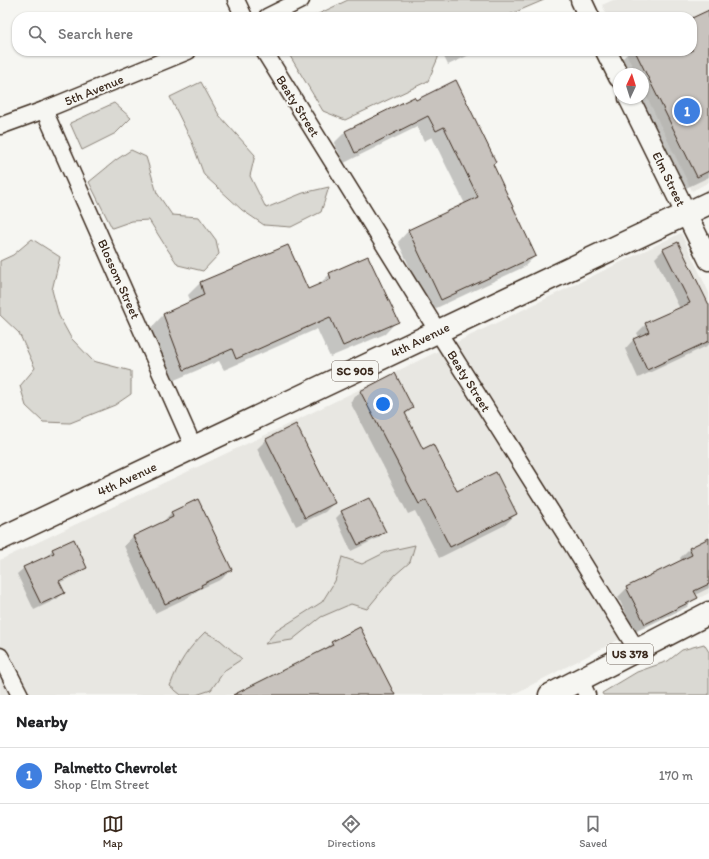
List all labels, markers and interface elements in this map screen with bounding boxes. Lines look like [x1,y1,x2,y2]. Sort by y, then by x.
search box [12,12,697,56]
icon: search [26,23,48,45]
text: Search here [58,25,133,43]
north arrow [613,68,649,104]
street label: 5th Avenue [62,71,126,109]
street label: Beaty Street [273,73,323,140]
pin: 1 [674,96,700,126]
street label: Elm Street [649,149,689,209]
street label: Blossom Street [95,237,143,321]
street label: 4th Avenue [388,319,452,361]
street label: Beaty Street [444,348,494,415]
road number: SC 905 [332,361,378,381]
your location [373,394,393,414]
street label: 4th Avenue [95,459,159,499]
road number: US 378 [607,644,653,664]
text: Nearby [16,711,68,731]
text: Palmetto Chevrolet [54,759,177,777]
text: 1 [26,768,32,783]
text: 170 m [659,768,693,783]
text: Shop · Elm Street [54,777,149,792]
tab: Map [102,813,124,850]
tab: Directions [327,813,376,850]
tab: Saved [579,813,607,850]

